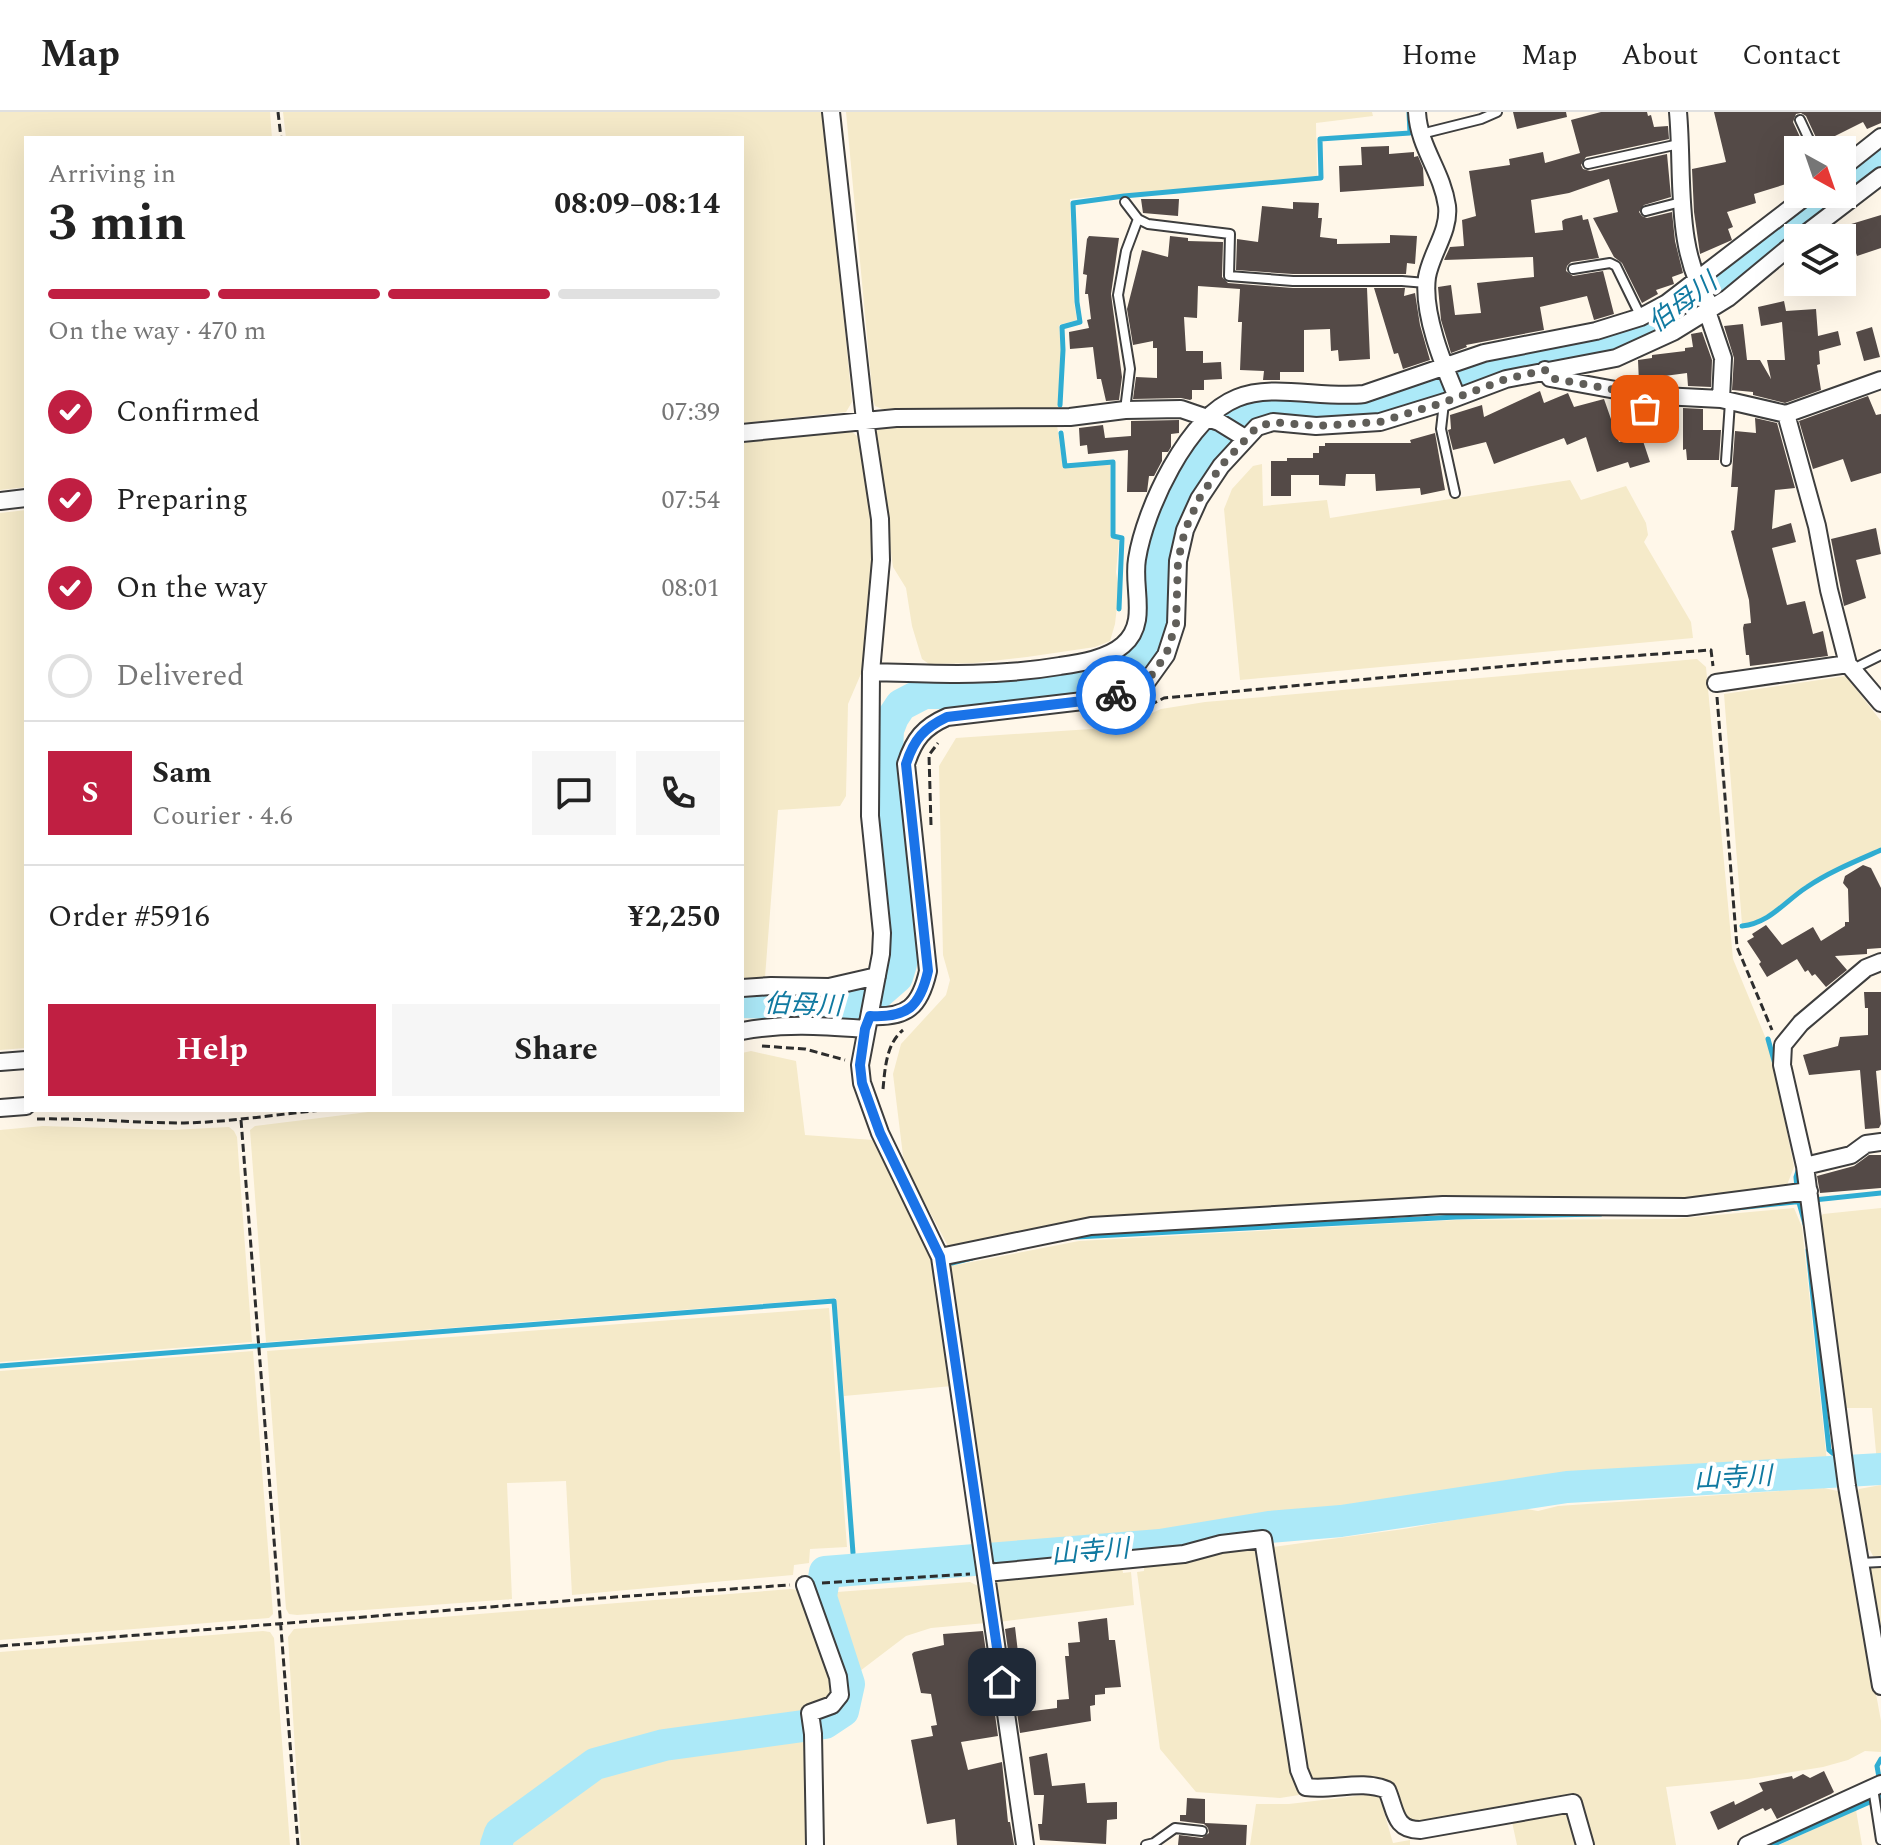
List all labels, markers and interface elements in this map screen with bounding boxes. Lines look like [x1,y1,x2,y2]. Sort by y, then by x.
text: Map [40,26,120,84]
text: Home [1401,34,1477,77]
text: Map [1521,34,1577,77]
text: About [1621,34,1698,77]
text: Contact [1742,34,1841,77]
north arrow [1784,136,1856,208]
map controls [1784,136,1856,296]
text: Arriving in [48,154,176,194]
text: 08:09–08:14 [554,181,720,227]
text: 3 min [48,184,186,263]
button: layers [1784,224,1856,296]
water label: 伯母川 [1639,262,1728,342]
text: On the way · 470 m [48,311,266,351]
pin [1611,375,1679,443]
icon: bag [1623,387,1667,431]
text: Confirmed [116,389,260,435]
icon: check [48,390,92,434]
text: 07:39 [661,392,720,432]
text: Preparing [116,477,248,523]
icon: check [48,478,92,522]
text: 07:54 [661,480,720,520]
text: On the way [116,565,267,611]
icon: check [48,566,92,610]
text: 08:01 [661,568,720,608]
text: Delivered [116,653,244,699]
courier [1076,655,1156,735]
icon: bike [1094,673,1138,717]
text: Sam [152,750,212,796]
button: chat [532,751,616,835]
button: phone [636,751,720,835]
text: S [81,770,99,816]
text: Courier · 4.6 [152,796,293,836]
text: Order #5916 [48,894,210,940]
text: ¥2,250 [628,894,720,940]
water label: 伯母川 [763,984,846,1026]
button: Help [48,1004,376,1096]
button: Share [392,1004,720,1096]
water label: 山寺川 [1693,1456,1776,1500]
water label: 山寺川 [1049,1528,1134,1575]
pin [968,1648,1036,1716]
icon: home [980,1660,1024,1704]

